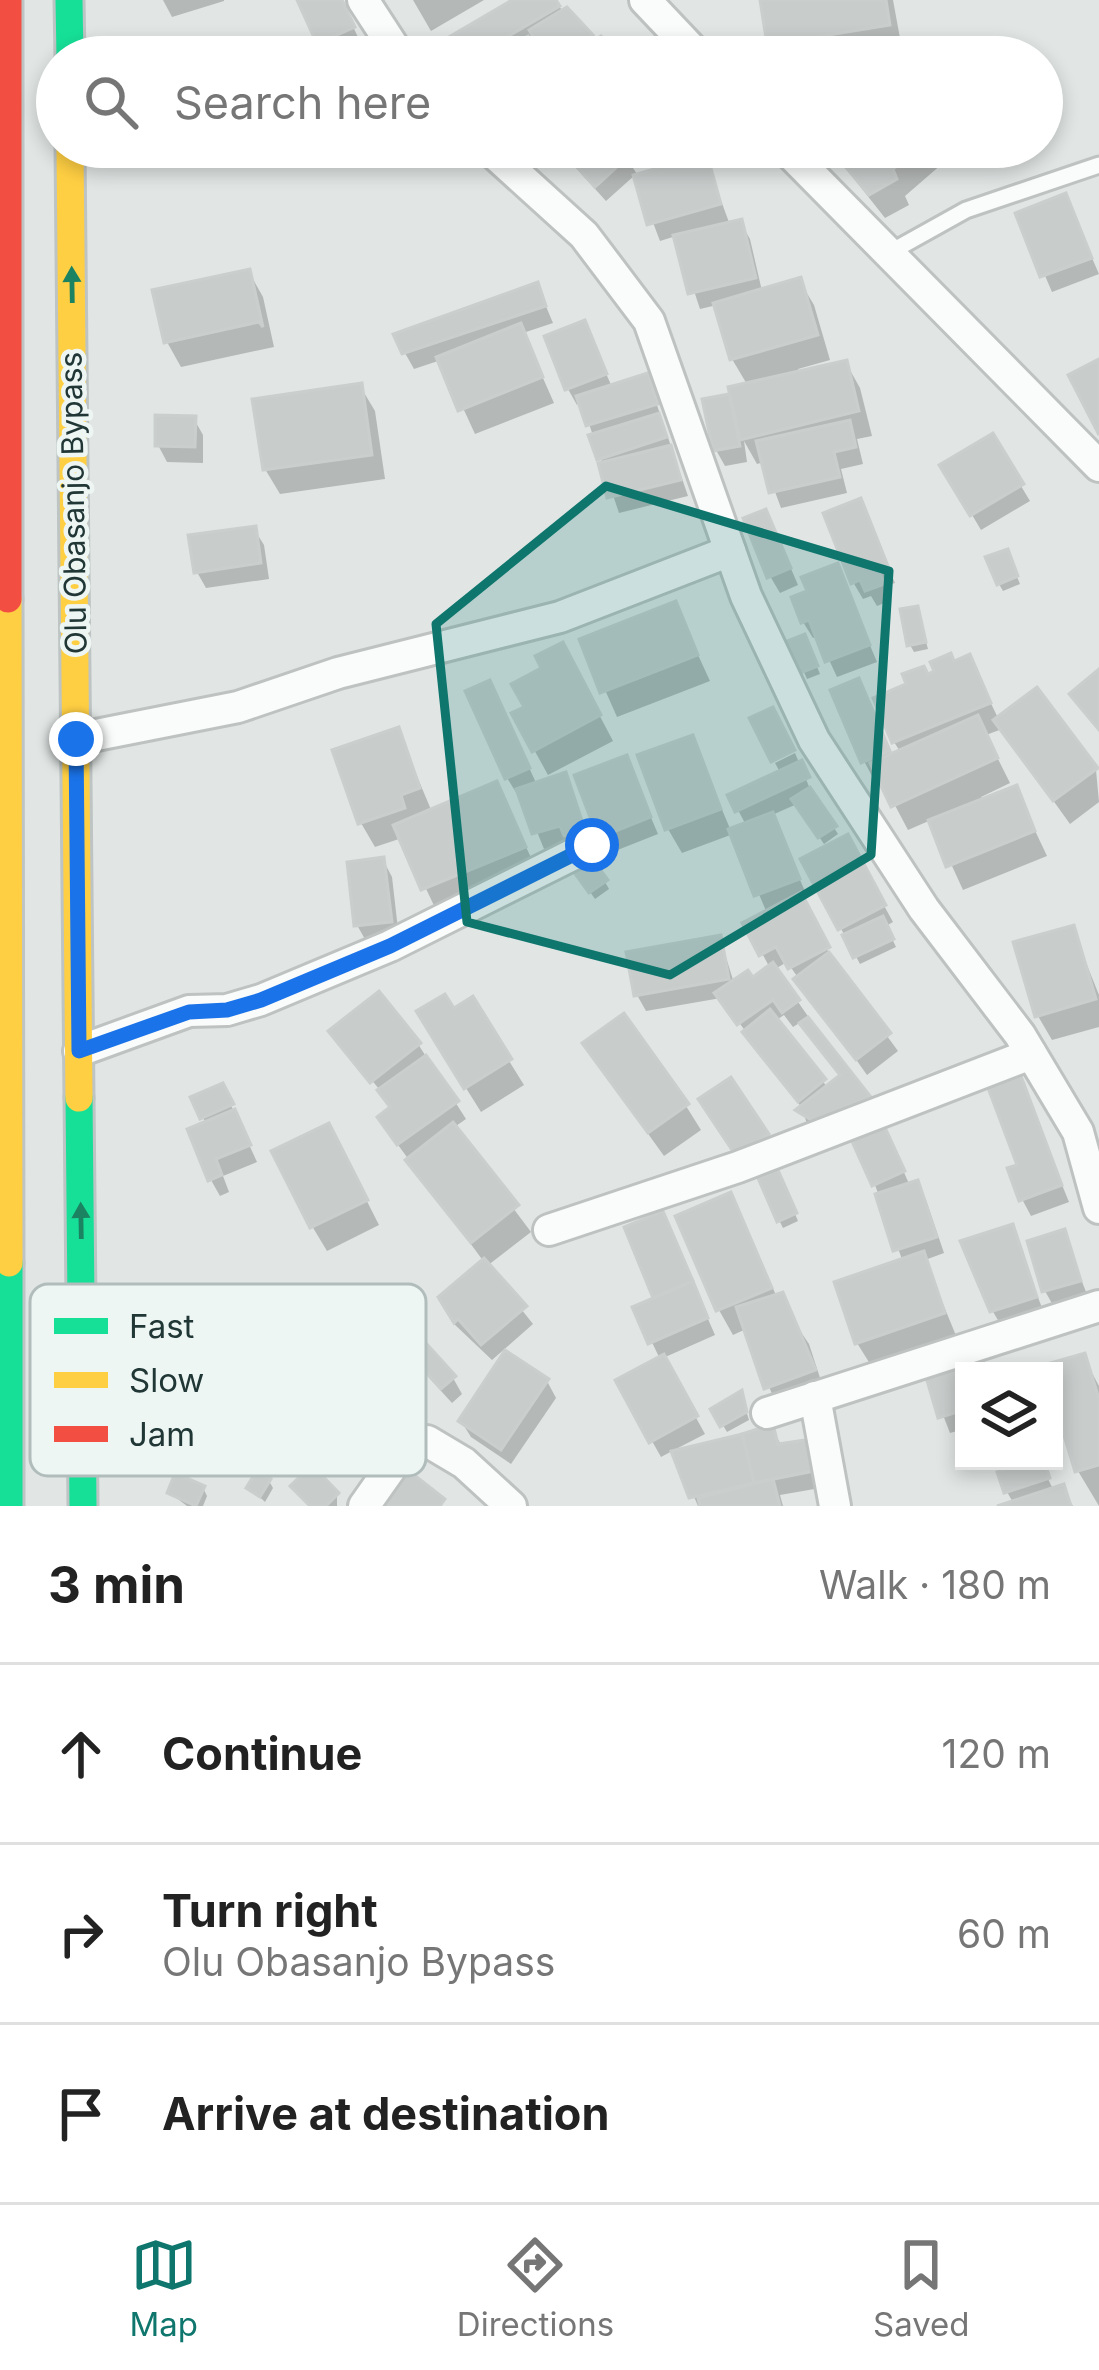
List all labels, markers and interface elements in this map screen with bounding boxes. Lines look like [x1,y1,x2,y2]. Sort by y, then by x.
search box [36,36,1063,168]
icon: search [78,69,144,135]
text: Search here [174,75,431,130]
one-way arrow [62,265,81,303]
street label: Olu Obasanjo Bypass [52,351,94,655]
route end [49,712,103,766]
route start [565,818,619,872]
one-way arrow [71,1201,90,1239]
legend [30,1284,426,1476]
text: Fast [129,1306,195,1346]
text: Slow [129,1360,204,1400]
map controls [955,1362,1063,1470]
button: layers [955,1362,1063,1470]
text: Jam [129,1414,195,1454]
text: 3 min [48,1554,185,1615]
text: Walk · 180 m [819,1561,1051,1608]
icon: ahead [48,1721,114,1787]
text: Continue [162,1726,362,1781]
text: 120 m [942,1730,1051,1777]
text: Turn right [162,1883,378,1938]
icon: right [48,1901,114,1967]
text: 60 m [957,1910,1051,1957]
text: Olu Obasanjo Bypass [162,1938,555,1985]
icon: arrive [48,2081,114,2147]
text: Arrive at destination [162,2086,609,2141]
tab: Map [129,2232,198,2344]
tab: Directions [457,2232,614,2344]
tab: Saved [873,2232,970,2344]

